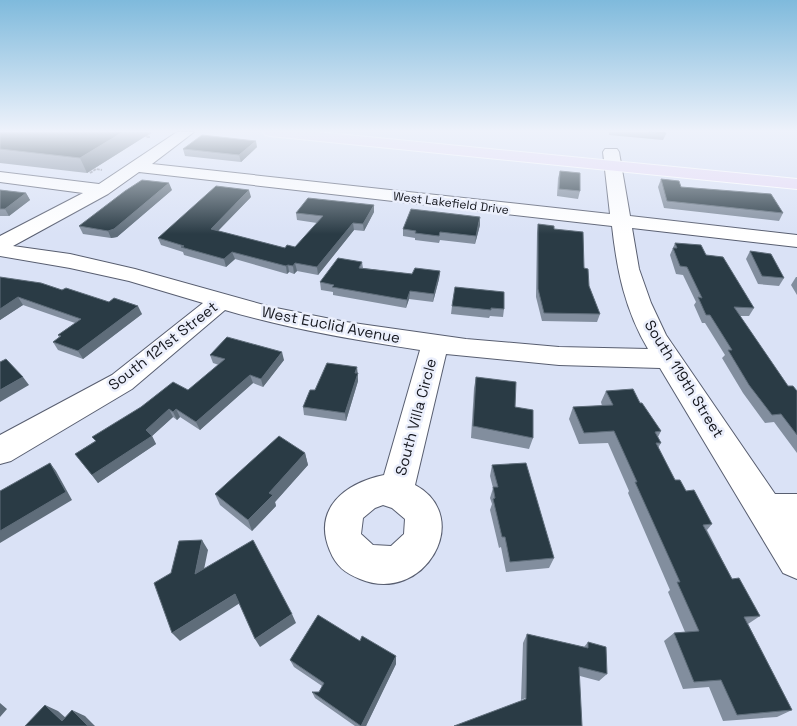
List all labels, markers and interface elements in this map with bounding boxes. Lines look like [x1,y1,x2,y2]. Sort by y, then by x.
street label: West Lakefield Drive [392,188,510,218]
street label: South 121st Street [104,297,221,394]
street label: West Euclid Avenue [260,302,402,347]
street label: South 119th Street [641,316,728,441]
street label: South Villa Circle [391,356,440,477]

